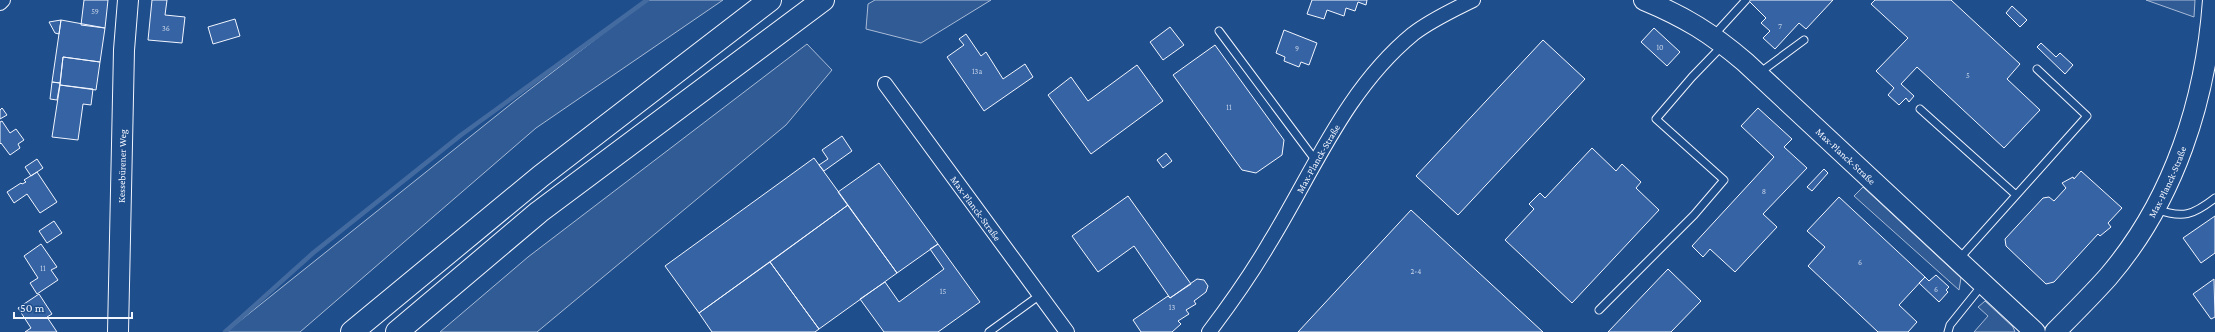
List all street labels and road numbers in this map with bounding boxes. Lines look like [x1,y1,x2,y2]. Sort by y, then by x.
street label: Max-Planck-Straße [1294,122,1342,195]
street label: Max-Planck-Straße [1814,126,1878,187]
street label: Kessebürener Weg [116,129,128,203]
street label: Max-Planck-Straße [2146,144,2189,220]
street label: Max-Planck-Straße [948,174,1003,243]

